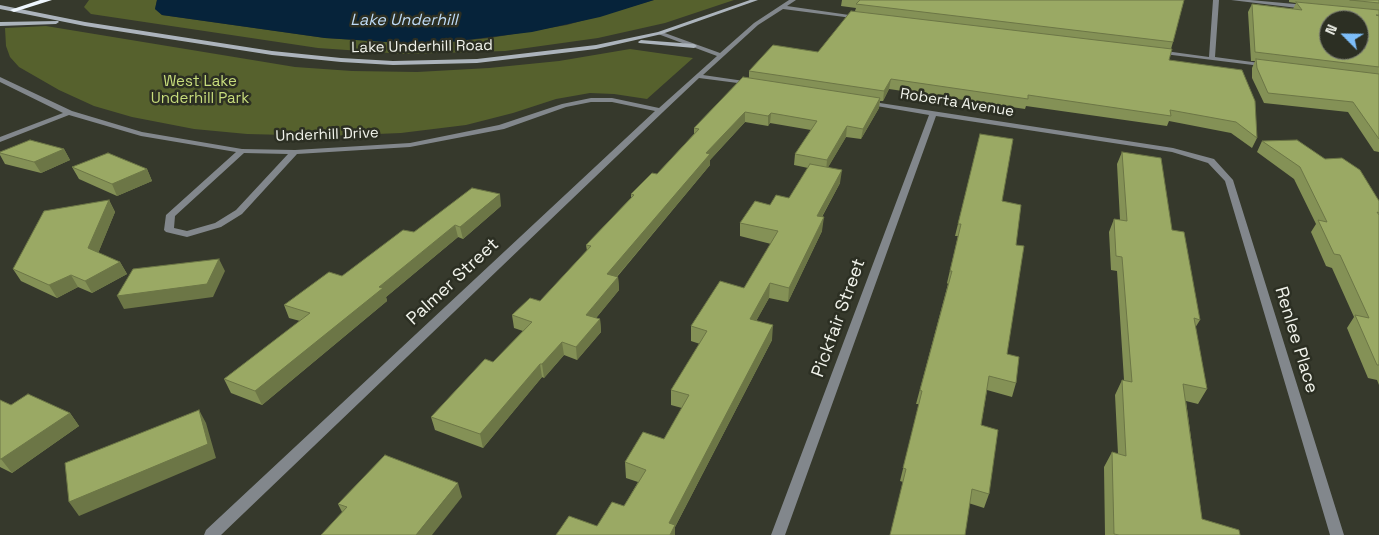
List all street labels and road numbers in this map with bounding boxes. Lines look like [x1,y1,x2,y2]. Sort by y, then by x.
street label: Lake Underhill Road [351,37,493,57]
street label: Roberta Avenue [899,85,1015,121]
street label: Underhill Drive [275,124,379,146]
street label: Palmer Street [403,234,503,330]
street label: Pickfair Street [808,256,870,380]
street label: Renlee Place [1270,284,1322,396]

